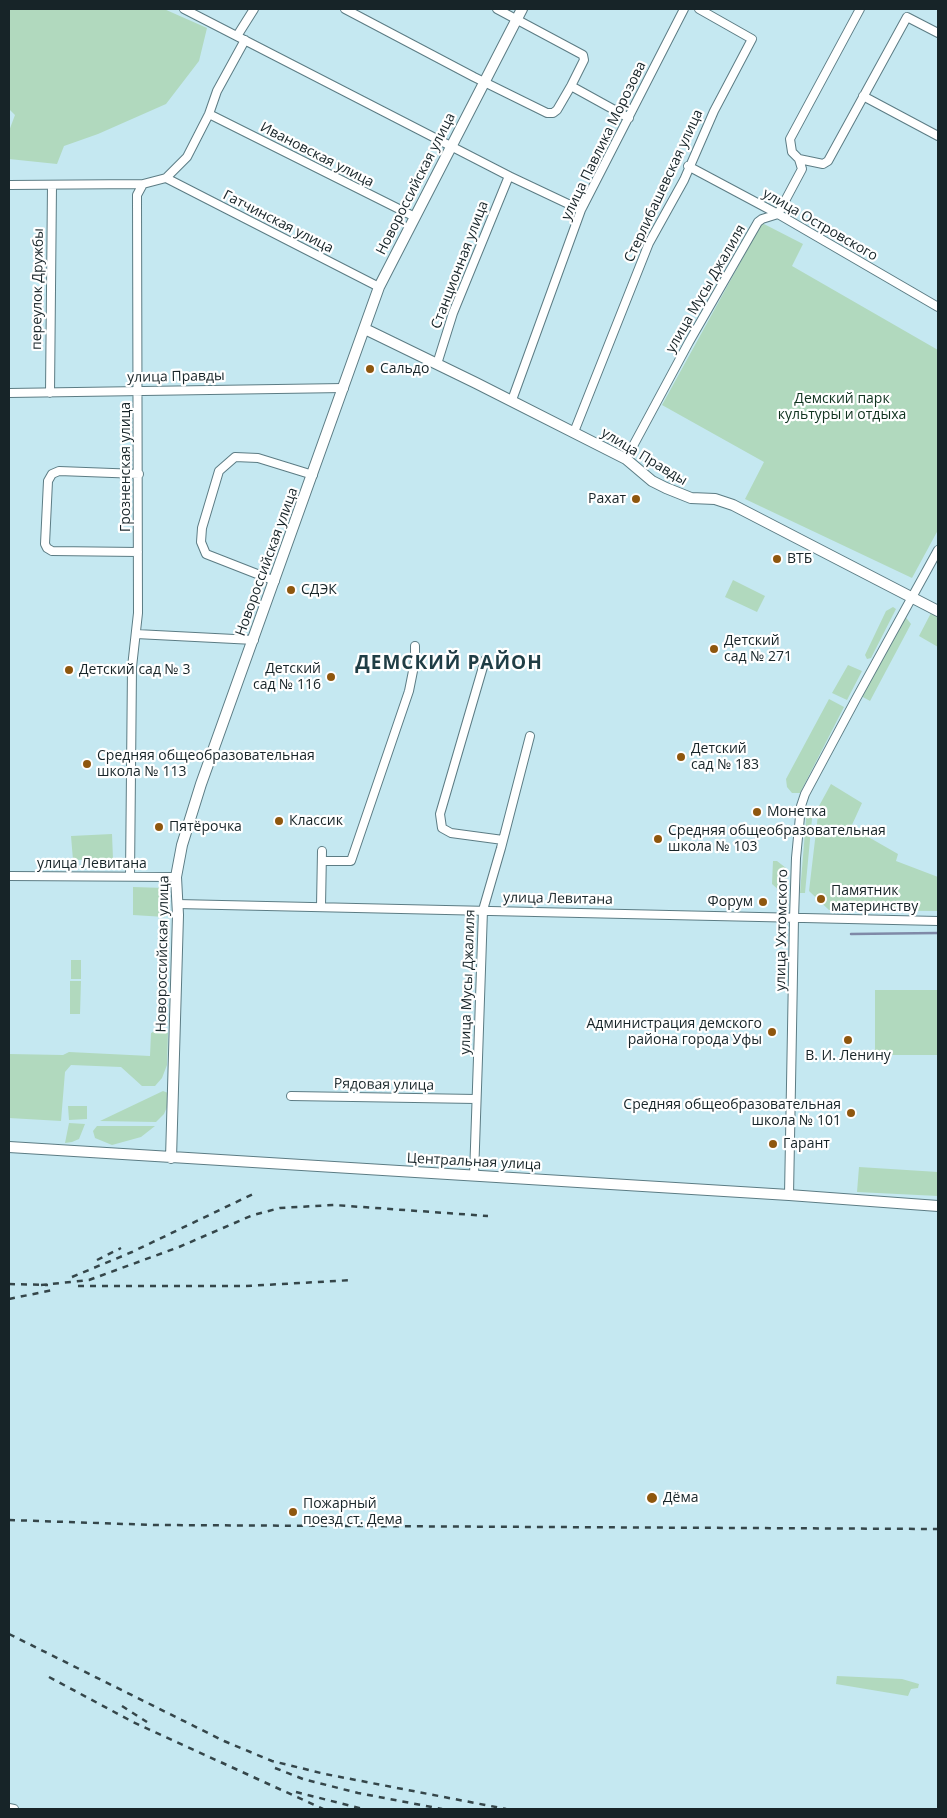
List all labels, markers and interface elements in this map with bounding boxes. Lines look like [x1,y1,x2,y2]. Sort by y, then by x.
street label: улица Павлика Морозова [558,59,650,223]
street label: Стерлибашевская улица [621,107,707,265]
street label: Новороссийская улица [373,110,459,258]
street label: Ивановская улица [257,119,377,191]
street label: улица Островского [759,185,881,265]
street label: Гатчинская улица [220,187,336,257]
street label: Станционная улица [428,199,492,331]
street label: улица Мусы Джалиля [662,222,750,356]
street label: переулок Дружбы [29,228,47,350]
place label: Сальдо [380,361,429,377]
marker: Сальдо [364,363,376,375]
street label: улица Правды [127,368,225,386]
park label: Демский парк культуры и отдыха [778,391,906,424]
street label: Грозненская улица [118,402,134,532]
street label: улица Правды [598,425,690,489]
street label: Новороссийская улица [232,485,302,639]
place label: Рахат [588,491,626,507]
marker: Рахат [630,493,642,505]
place label: ВТБ [787,551,812,567]
marker: ВТБ [771,553,783,565]
place label: СДЭК [301,582,337,598]
marker: СДЭК [285,584,297,596]
place label: Детский сад № 271 [724,633,792,666]
marker: Детский сад № 271 [708,643,720,655]
district label: ДЕМСКИЙ РАЙОН [354,653,544,675]
place label: Детский сад № 116 [253,661,321,694]
place label: Детский сад № 3 [79,662,190,678]
marker: Детский сад № 3 [63,664,75,676]
marker: Детский сад № 116 [325,671,337,683]
place label: Детский сад № 183 [691,741,759,774]
place label: Средняя общеобразовательная школа № 113 [97,748,315,780]
marker: Детский сад № 183 [675,751,687,763]
marker: Средняя общеобразовательная школа № 113 [81,758,93,770]
place label: Монетка [767,804,826,820]
marker: Монетка [751,806,763,818]
place label: Классик [289,813,343,829]
marker: Классик [273,815,285,827]
place label: Пятёрочка [169,819,242,835]
marker: Пятёрочка [153,821,165,833]
place label: Средняя общеобразовательная школа № 103 [668,823,886,856]
marker: Средняя общеобразовательная школа № 103 [652,833,664,845]
street label: улица Левитана [37,856,147,872]
street label: улица Ухтомского [773,869,791,991]
street label: Новороссийская улица [153,875,173,1033]
place label: Памятник материнству [831,883,918,916]
street label: улица Левитана [503,890,613,908]
marker: Памятник материнству [815,893,827,905]
place label: Форум [708,894,753,910]
marker: Форум [757,896,769,908]
street label: улица Мусы Джалиля [457,909,479,1055]
place label: Администрация демского района города Уфы [586,1016,762,1048]
marker: Администрация демского района города Уфы [766,1026,778,1038]
marker: В. И. Ленину [842,1034,854,1046]
place label: В. И. Ленину [805,1048,891,1064]
street label: Рядовая улица [334,1076,434,1094]
place label: Средняя общеобразовательная школа № 101 [623,1097,841,1130]
marker: Средняя общеобразовательная школа № 101 [845,1107,857,1119]
place label: Гарант [783,1136,830,1152]
marker: Гарант [767,1138,779,1150]
street label: Центральная улица [406,1150,542,1174]
place label: Дёма [663,1490,698,1506]
marker: Дёма [645,1491,659,1505]
place label: Пожарный поезд ст. Дема [303,1496,403,1528]
marker: Пожарный поезд ст. Дема [287,1506,299,1518]

